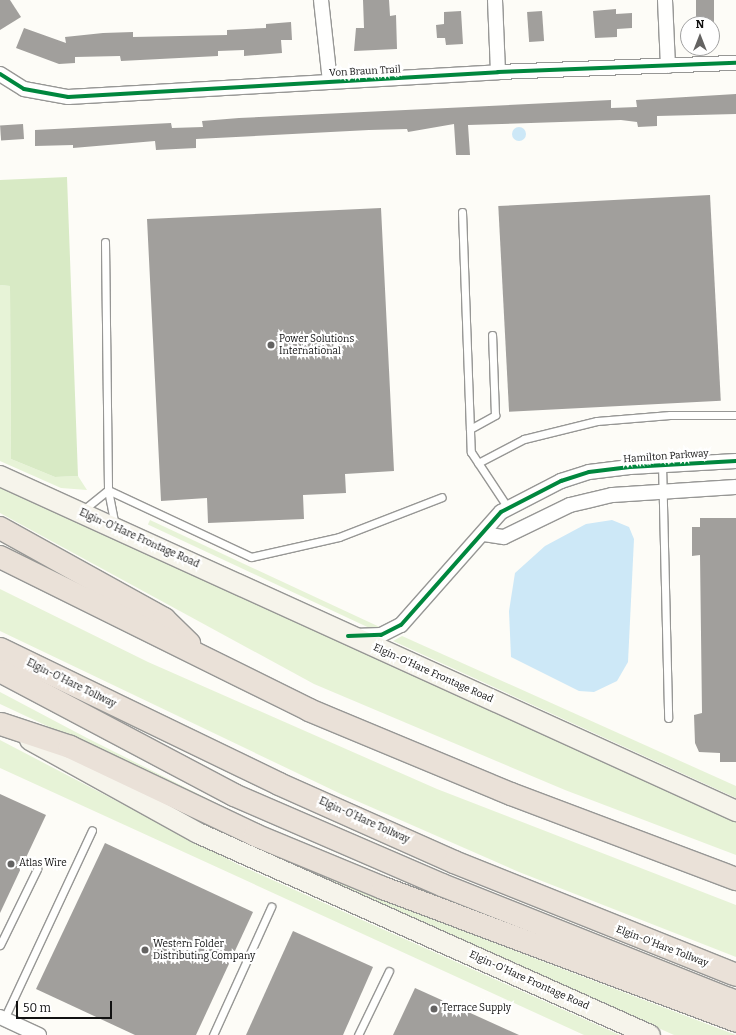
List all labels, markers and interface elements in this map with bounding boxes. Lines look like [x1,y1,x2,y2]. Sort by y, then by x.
north arrow [680,16,720,56]
text: N [696,18,704,31]
street label: Von Braun Trail [329,64,401,80]
place label: Power Solutions International [279,333,354,356]
marker: Power Solutions International [266,340,276,350]
street label: Hamilton Parkway [623,448,709,466]
street label: Elgin-O'Hare Frontage Road [77,507,201,571]
street label: Elgin-O'Hare Frontage Road [371,642,495,706]
street label: Elgin-O'Hare Tollway [24,657,118,711]
street label: Elgin-O'Hare Tollway [317,796,411,846]
place label: Atlas Wire [19,858,67,870]
marker: Atlas Wire [6,859,16,869]
street label: Elgin-O'Hare Tollway [614,924,710,970]
place label: Western Folder Distributing Company [153,938,255,962]
marker: Western Folder Distributing Company [140,945,150,955]
street label: Elgin-O'Hare Frontage Road [467,949,591,1013]
scale bar [18,993,114,1019]
text: 50 m [23,1001,51,1015]
place label: Terrace Supply [442,1003,511,1015]
marker: Terrace Supply [429,1004,439,1014]

